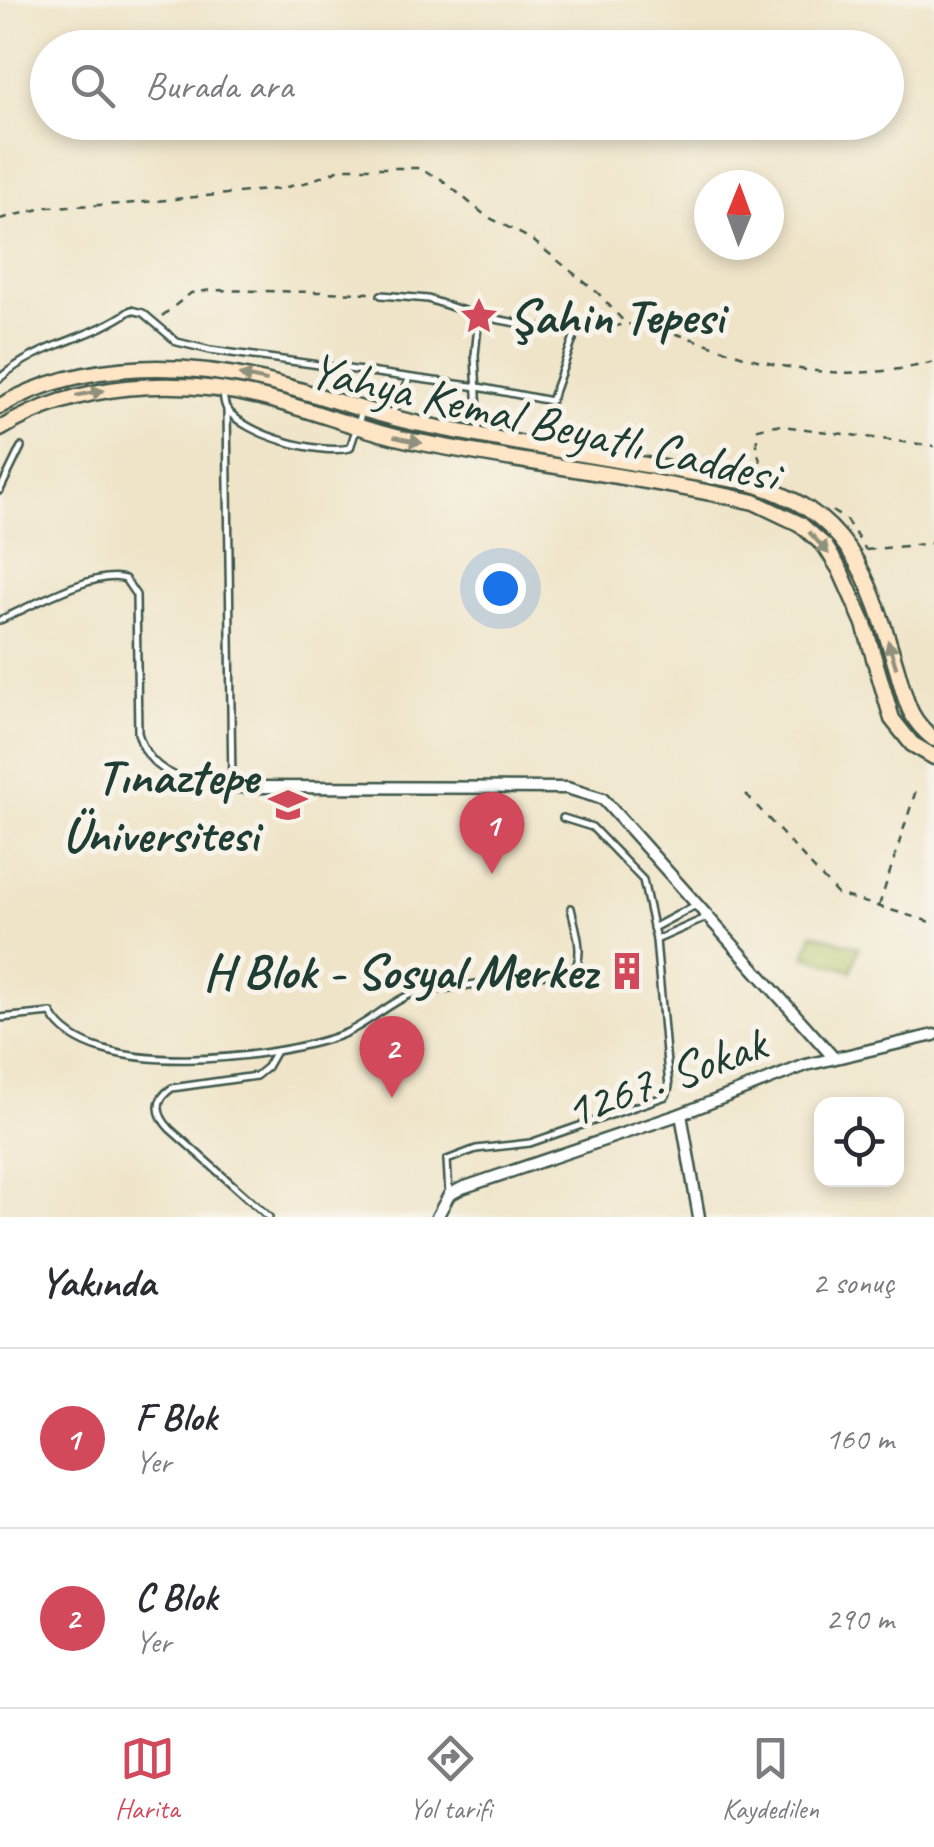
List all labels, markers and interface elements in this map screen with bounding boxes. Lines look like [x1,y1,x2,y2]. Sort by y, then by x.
search box [30,30,904,140]
icon: search [65,58,120,113]
text: Burada ara [145,62,293,109]
north arrow [694,170,784,260]
place label: Şahin Tepesi [509,285,730,348]
place icon: Şahin Tepesi [458,295,500,337]
street label: Yahya Kemal Beyatlı Caddesi [304,337,790,508]
one-way arrow [237,370,268,386]
one-way arrow [75,385,106,401]
one-way arrow [393,433,424,448]
one-way arrow [808,530,830,555]
your location [475,563,526,614]
one-way arrow [884,638,899,669]
place label: Tınaztepe Üniversitesi [62,745,264,866]
school or university icon: Tınaztepe Üniversitesi [267,784,309,826]
pin: 1 [460,792,524,874]
place label: H Blok - Sosyal Merkez [203,940,600,1003]
building icon: H Blok - Sosyal Merkez [606,950,648,992]
street label: 1267. Sokak [556,1011,777,1143]
pin: 2 [360,1016,424,1098]
map controls [814,1097,904,1187]
button: locate [814,1097,904,1187]
text: Yakında [40,1256,155,1309]
text: 2 sonuç [812,1262,894,1303]
text: F Blok [135,1394,216,1441]
text: 1 [65,1418,80,1459]
text: 160 m [825,1418,894,1459]
text: Yer [135,1441,171,1482]
text: C Blok [135,1574,217,1621]
text: 2 [65,1598,80,1639]
text: 290 m [825,1598,894,1639]
text: Yer [135,1621,171,1662]
tab: Harita [115,1731,179,1826]
tab: Yol tarifi [409,1731,492,1826]
tab: Kaydedilen [722,1731,819,1826]

